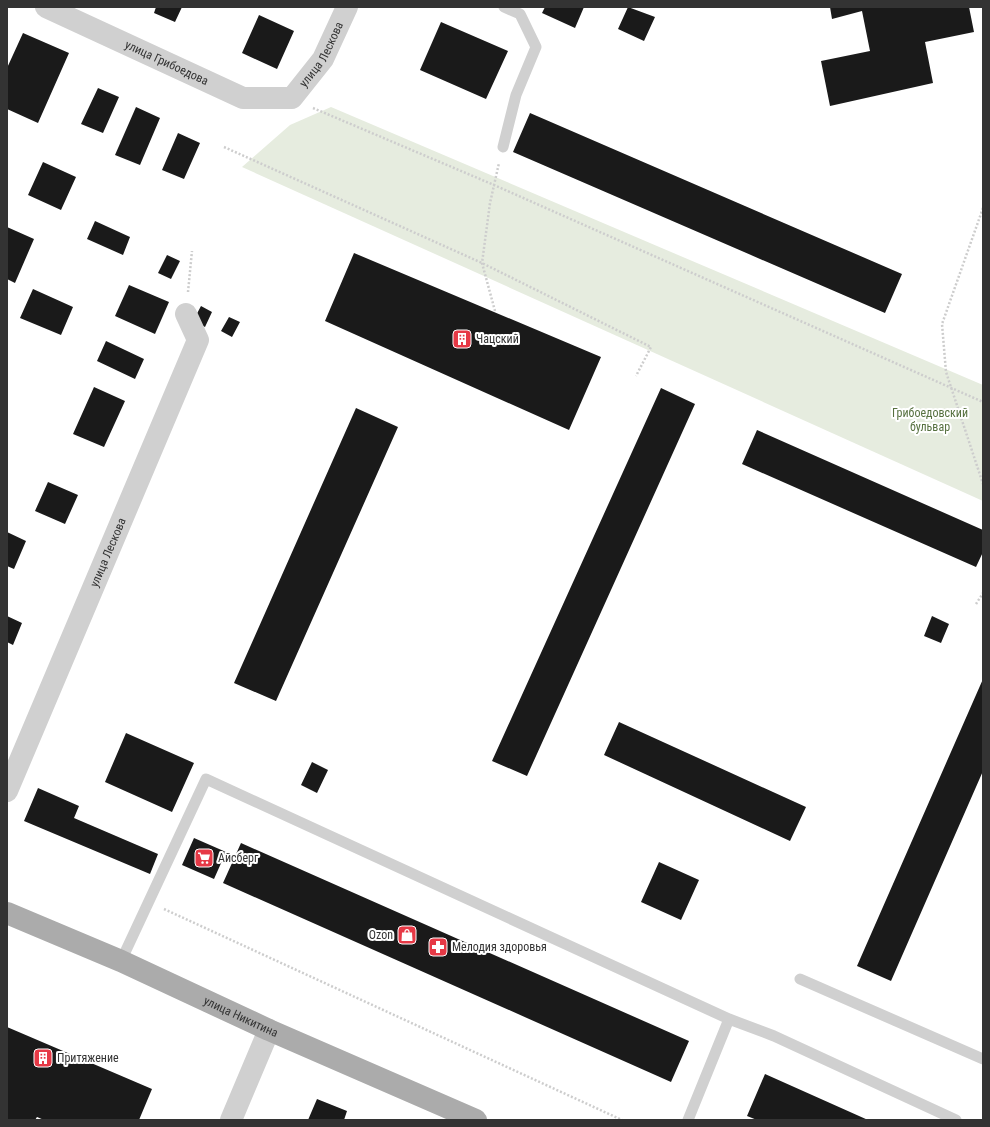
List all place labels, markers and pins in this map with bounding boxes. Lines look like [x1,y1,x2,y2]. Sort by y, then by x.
building icon: Чацский [451,328,473,350]
place label: Чацский [476,332,519,346]
supermarket icon: Айсберг [193,847,215,869]
place label: Айсберг [218,851,259,865]
shop icon: Ozon [396,924,418,946]
place label: Ozon [369,928,393,942]
pharmacy icon: Мелодия здоровья [427,936,449,958]
place label: Мелодия здоровья [452,940,547,954]
building icon: Притяжение [32,1047,54,1069]
place label: Притяжение [57,1051,119,1065]

